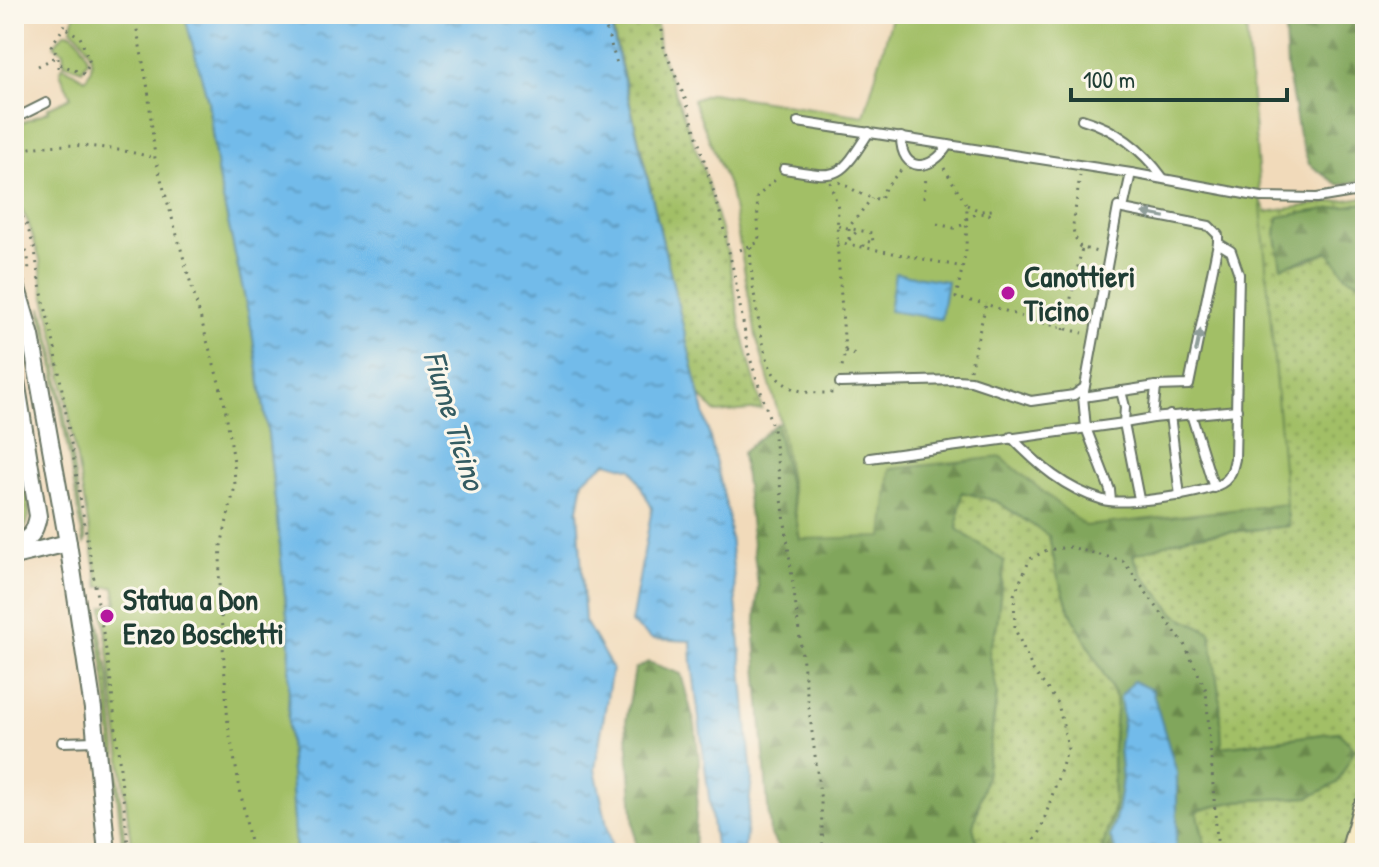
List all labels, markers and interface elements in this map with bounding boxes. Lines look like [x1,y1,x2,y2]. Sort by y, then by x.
scale bar [1071,52,1287,102]
text: 100 m [1083,63,1135,95]
one-way arrow [1142,209,1167,221]
place label: Canottieri Ticino [1023,256,1135,330]
marker: Canottieri Ticino [999,284,1017,302]
one-way arrow [1192,328,1205,353]
water label: Fiume Ticino [414,345,497,497]
place label: Statua a Don Enzo Boschetti [123,579,284,653]
marker: Statua a Don Enzo Boschetti [98,607,116,625]

